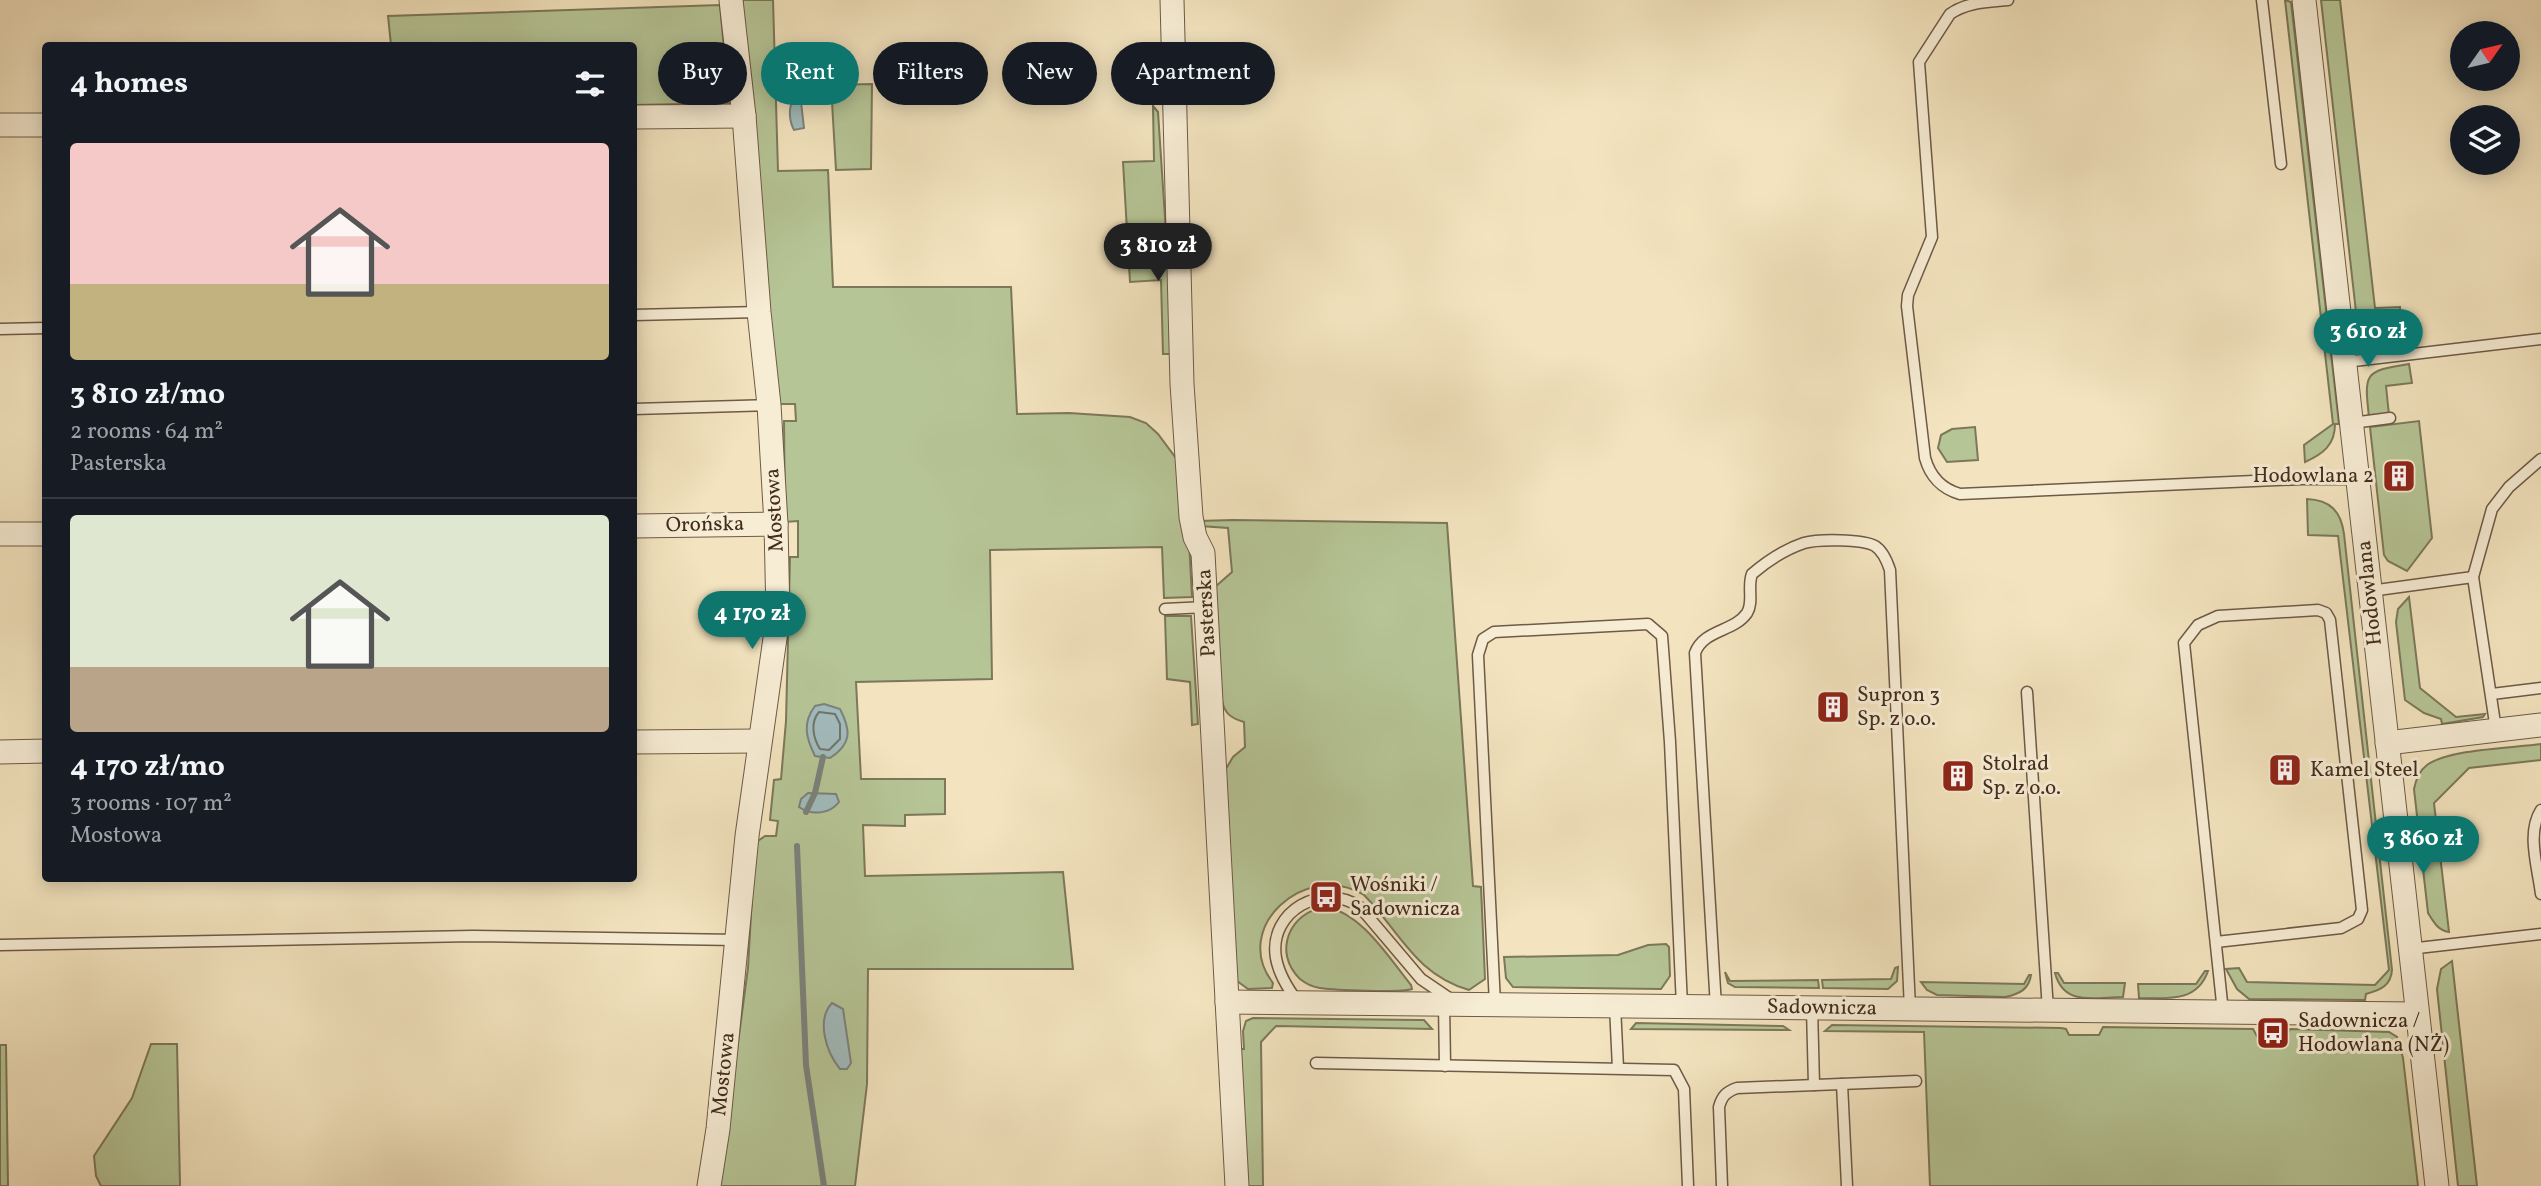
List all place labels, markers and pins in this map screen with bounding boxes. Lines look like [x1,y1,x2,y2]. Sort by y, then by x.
pin: 3 810 zł [1086,224,1230,283]
pin: 3 610 zł [2296,310,2440,369]
building icon: Hodowlana 2 [2380,457,2418,495]
place label: Hodowlana 2 [2253,462,2374,491]
pin: 4 170 zł [680,592,824,651]
place label: Supron 3 Sp. z o.o. [1857,681,1940,734]
building icon: Supron 3 Sp. z o.o. [1814,688,1852,726]
place label: Stolrad Sp. z o.o. [1982,750,2061,803]
building icon: Kamel Steel [2266,751,2304,789]
place label: Kamel Steel [2310,756,2419,785]
building icon: Stolrad Sp. z o.o. [1939,757,1977,795]
pin: 3 860 zł [2351,816,2495,876]
place label: Wośniki / Sadownicza [1350,871,1460,924]
bus stop icon: Wośniki / Sadownicza [1307,878,1345,916]
place label: Sadownicza / Hodowlana (NŻ) [2298,1007,2449,1060]
bus stop icon: Sadownicza / Hodowlana (NŻ) [2254,1014,2292,1052]

